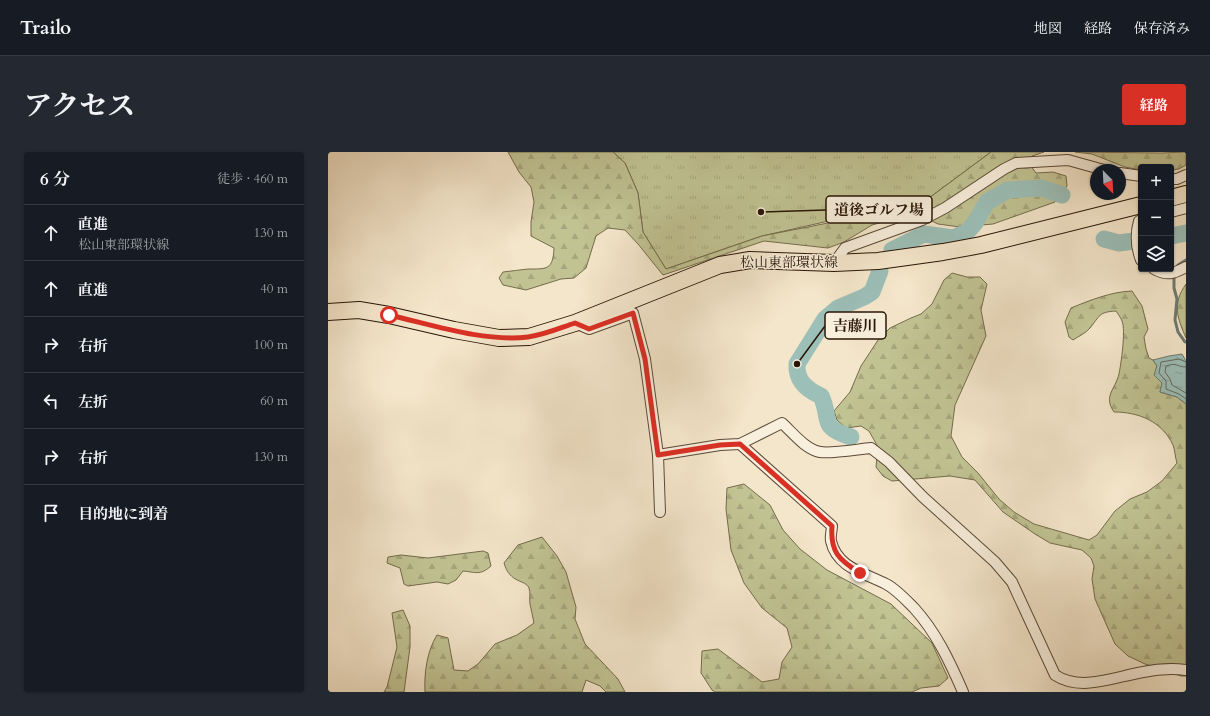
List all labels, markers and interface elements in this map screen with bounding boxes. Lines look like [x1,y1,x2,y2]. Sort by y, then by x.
text: Trailo [20,15,71,41]
text: 地図 [1034,19,1062,38]
text: 経路 [1084,19,1112,38]
text: 保存済み [1134,19,1190,38]
button: 経路 [1122,84,1186,125]
text: アクセス [24,87,135,125]
north arrow [1090,164,1126,200]
map controls [1138,164,1174,272]
button: + [1138,164,1174,200]
text: 6 分 [40,168,70,191]
text: 徒歩 · 460 m [217,170,288,188]
callout: 道後ゴルフ場 [826,196,932,223]
text: 道後ゴルフ場 [834,200,924,220]
button: − [1138,200,1174,236]
text: 直進 [78,214,108,234]
icon: ahead [40,222,62,244]
text: 130 m [254,224,288,242]
text: 松山東部環状線 [78,236,169,254]
button: layers [1138,236,1174,272]
street label: 松山東部環状線 [740,253,838,272]
icon: ahead [40,278,62,300]
text: 直進 [78,280,108,300]
text: 40 m [260,280,288,298]
route start [380,306,398,324]
callout: 吉藤川 [825,312,886,339]
text: 吉藤川 [832,316,878,336]
icon: right [40,334,62,356]
text: 右折 [78,336,108,356]
text: 100 m [254,336,288,354]
icon: left [40,390,62,412]
text: 左折 [78,392,108,412]
text: 60 m [260,392,288,410]
icon: right [40,446,62,468]
text: 右折 [78,448,108,468]
text: 130 m [254,448,288,466]
icon: arrive [40,502,62,524]
text: 目的地に到着 [78,504,168,524]
route end [851,564,869,582]

